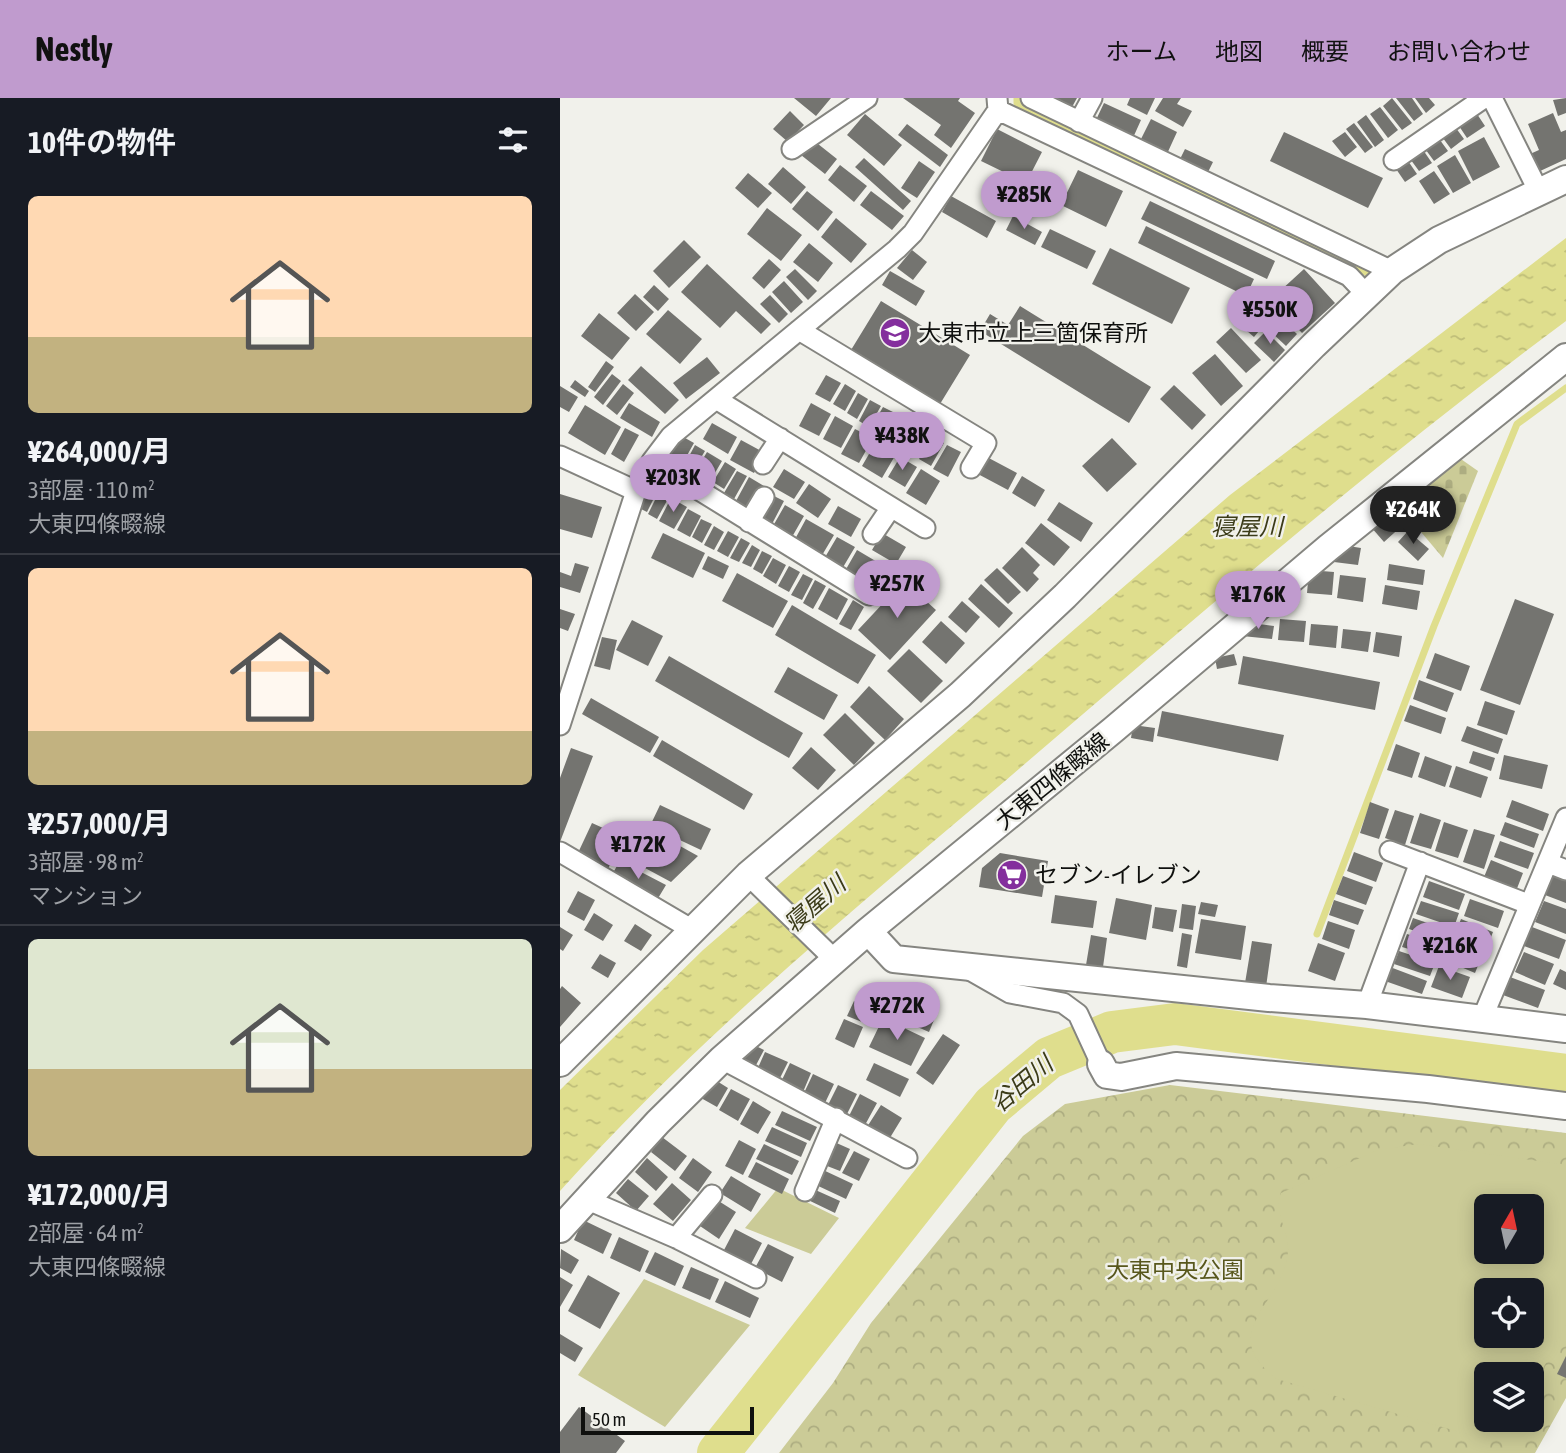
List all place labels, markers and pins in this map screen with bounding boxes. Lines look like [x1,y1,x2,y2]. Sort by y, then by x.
pin: ¥285K [975,172,1073,231]
pin: ¥550K [1221,286,1319,346]
school or university icon: 大東市立上三箇保育所 [878,316,912,350]
place label: 大東市立上三箇保育所 [918,320,1148,346]
pin: ¥438K [853,412,951,472]
pin: ¥203K [624,454,722,514]
pin: ¥264K [1364,486,1462,546]
pin: ¥257K [848,560,946,620]
pin: ¥176K [1209,572,1307,631]
pin: ¥172K [589,822,687,881]
supermarket icon: セブン-イレブン [995,858,1029,892]
place label: セブン-イレブン [1035,862,1202,888]
pin: ¥216K [1401,922,1499,982]
pin: ¥272K [848,982,946,1042]

